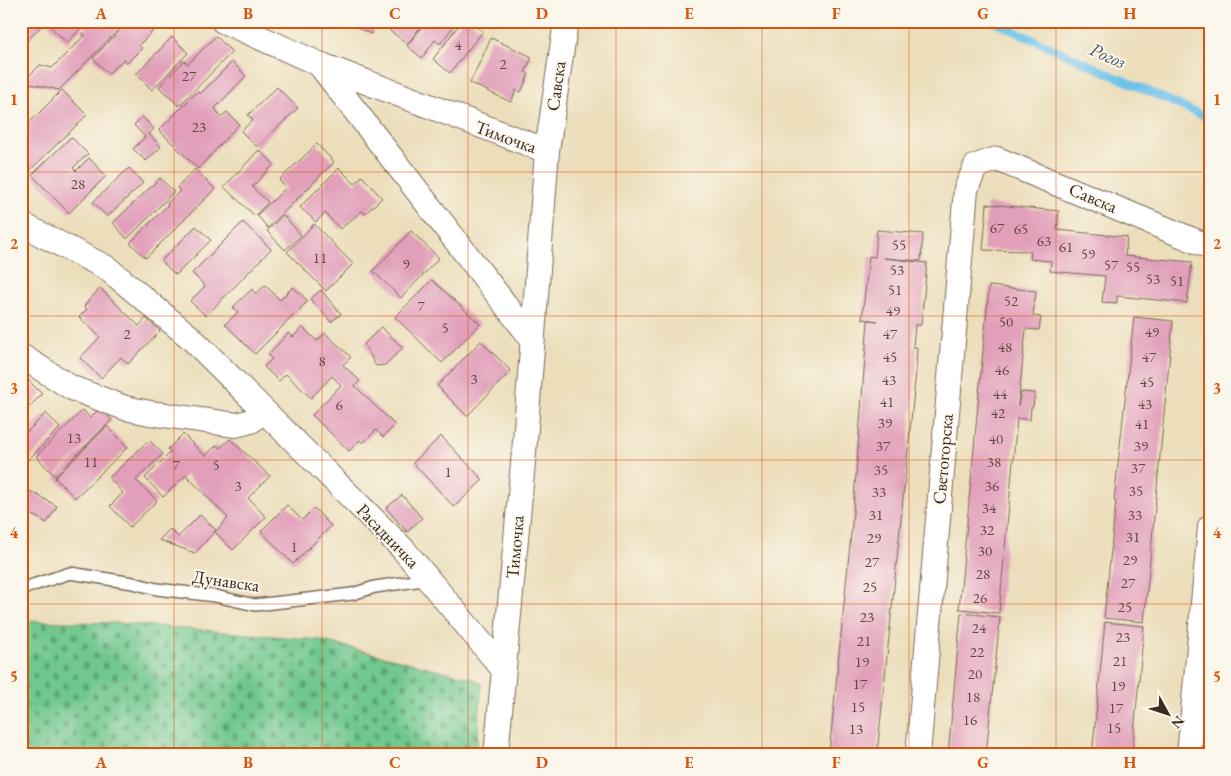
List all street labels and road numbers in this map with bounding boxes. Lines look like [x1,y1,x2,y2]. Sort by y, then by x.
street label: Савска [541,59,570,112]
street label: Тимочка [472,115,541,158]
street label: Савска [1066,177,1122,218]
street label: Светогорска [927,412,958,505]
street label: Расадничка [352,498,425,573]
street label: Тимочка [500,514,529,580]
street label: Дунавска [191,564,262,597]

